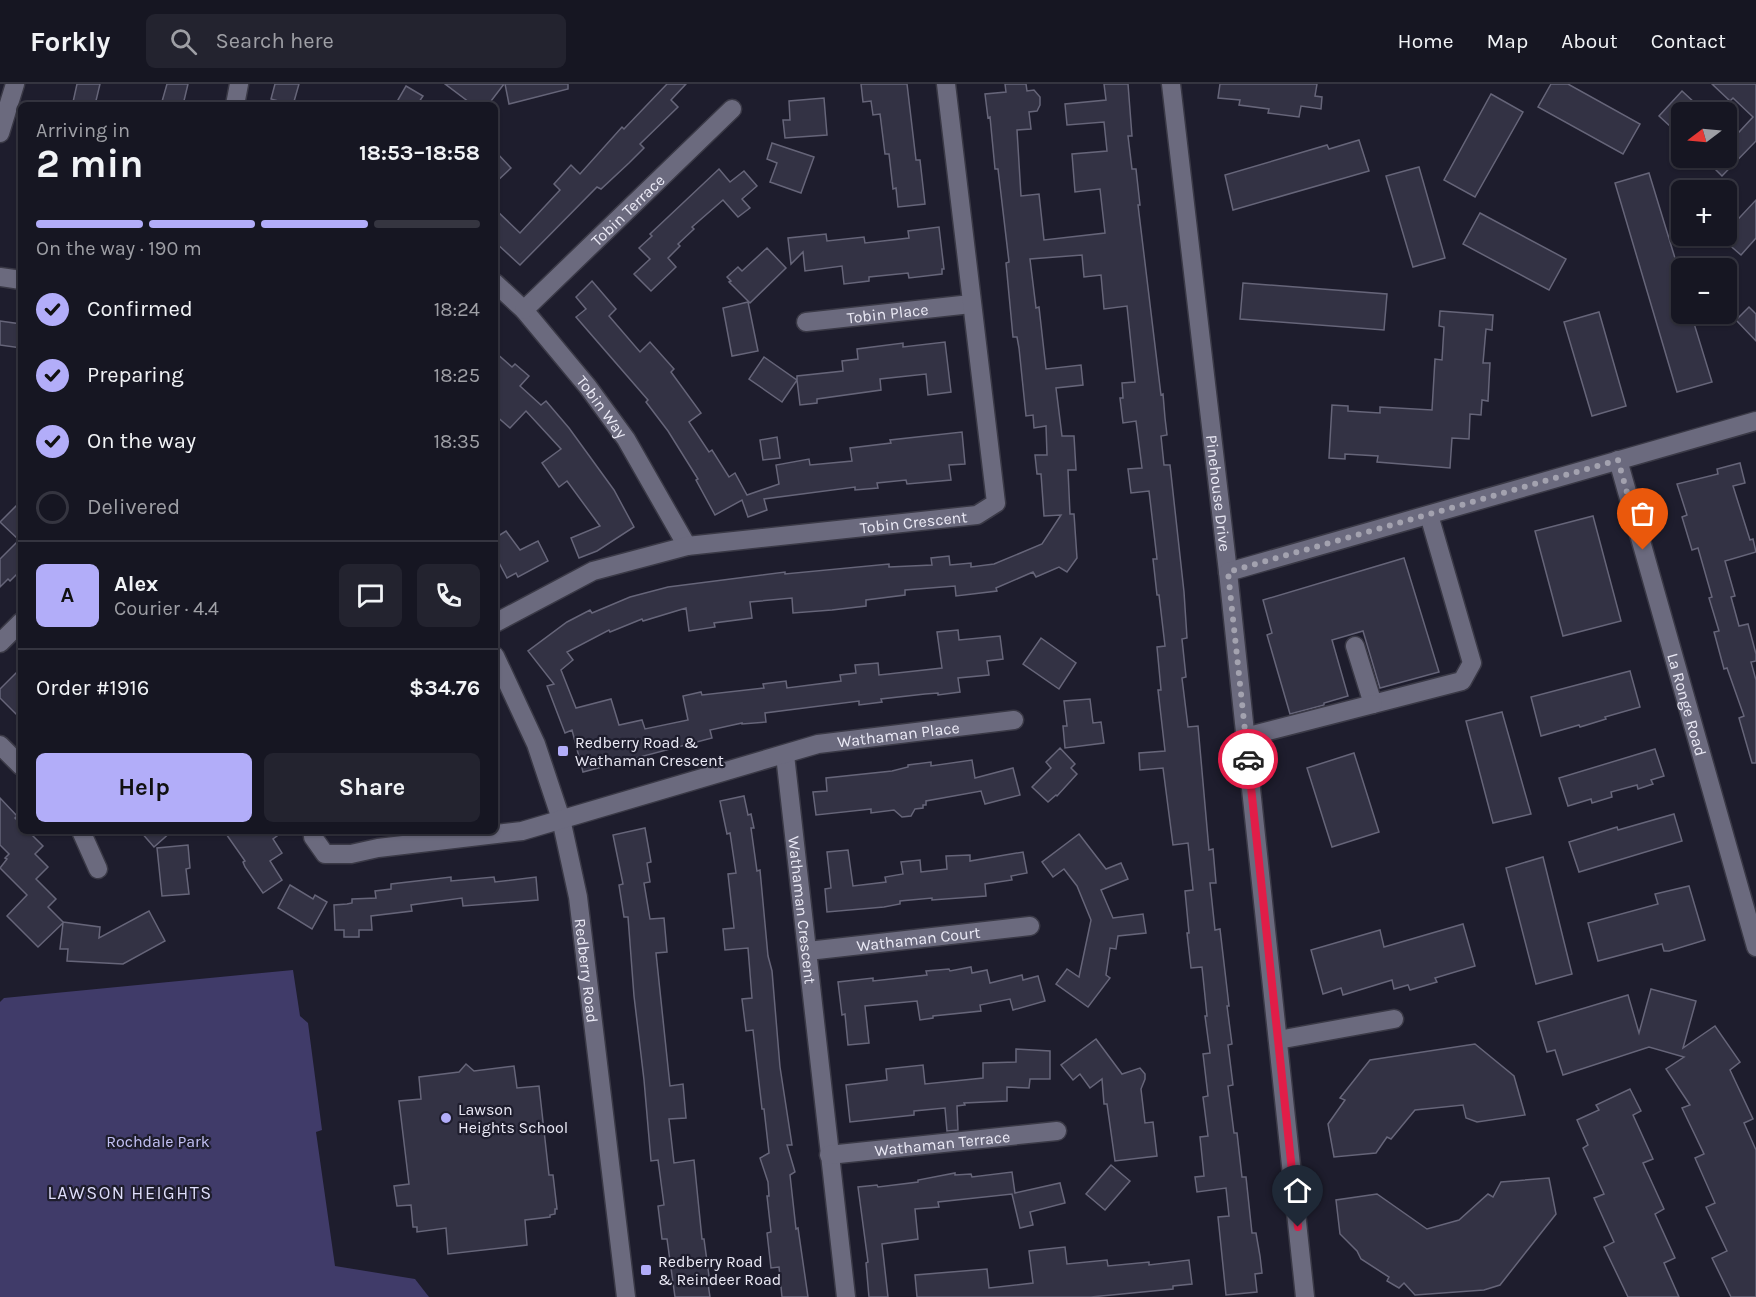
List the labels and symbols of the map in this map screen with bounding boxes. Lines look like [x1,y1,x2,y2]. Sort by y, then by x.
north arrow [1671,102,1737,168]
street label: Tobin Terrace [587,170,668,250]
street label: Tobin Place [846,299,929,327]
street label: Tobin Way [573,371,632,442]
street label: Pinehouse Drive [1203,434,1235,553]
pin [1617,488,1668,550]
street label: Tobin Crescent [859,507,968,537]
street label: La Ronge Road [1664,651,1711,758]
street label: Wathaman Place [836,717,961,751]
courier [1218,729,1278,789]
place label: Redberry Road & Wathaman Crescent [575,733,724,770]
marker: Redberry Road & Wathaman Crescent [556,744,570,758]
street label: Wathaman Crescent [785,835,820,985]
street label: Redberry Road [571,917,603,1024]
street label: Wathaman Court [855,922,981,955]
place label: Lawson Heights School [458,1100,568,1137]
marker: Lawson Heights School [439,1111,453,1125]
street label: Wathaman Terrace [874,1126,1011,1160]
park label: Rochdale Park [106,1132,210,1151]
pin [1272,1165,1323,1227]
district label: LAWSON HEIGHTS [47,1182,213,1204]
place label: Redberry Road & Reindeer Road [658,1252,781,1289]
marker: Redberry Road & Reindeer Road [639,1263,653,1277]

